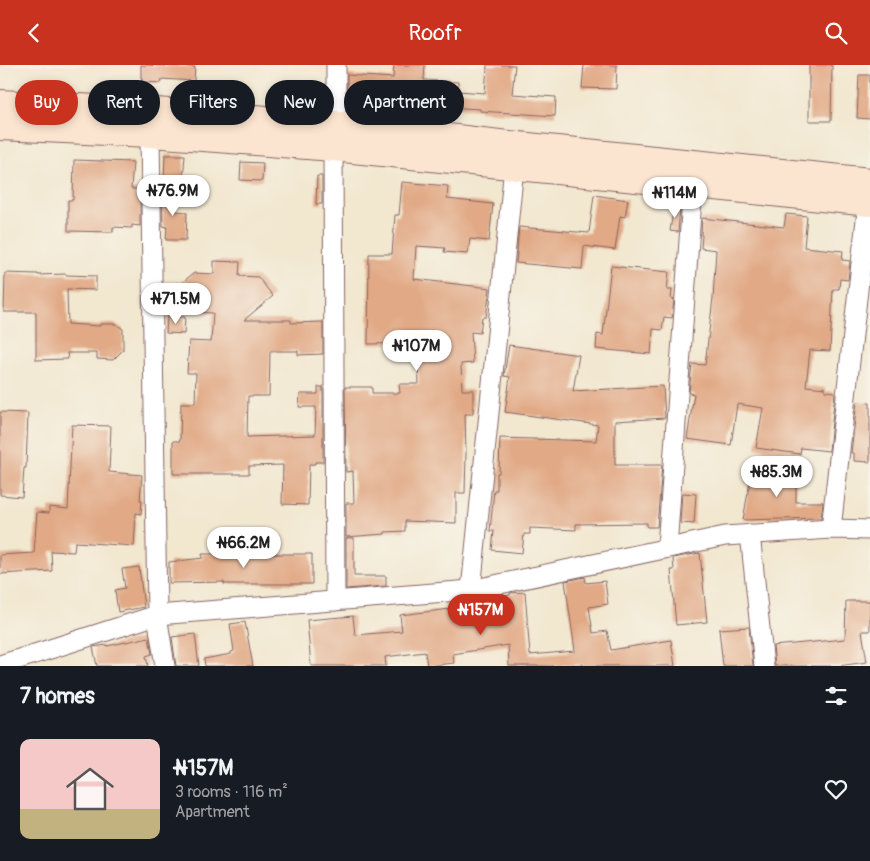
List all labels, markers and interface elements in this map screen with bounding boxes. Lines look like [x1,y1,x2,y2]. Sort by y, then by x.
icon: back [20,19,48,47]
text: Roofr [408,19,462,47]
icon: search [822,19,850,47]
chip: Buy [15,80,78,125]
chip: Rent [88,80,160,125]
chip: Filters [170,80,255,125]
chip: New [265,80,334,125]
chip: Apartment [344,80,464,125]
pin: ₦76.9M [132,175,214,217]
pin: ₦114M [640,177,710,219]
text: ₦76.9M [148,181,198,201]
text: ₦114M [654,183,696,203]
pin: ₦71.5M [135,283,217,325]
text: ₦71.5M [152,289,200,309]
pin: ₦107M [382,329,452,372]
text: ₦107M [394,336,440,356]
pin: ₦85.3M [736,455,818,498]
text: ₦85.3M [752,462,802,482]
pin: ₦66.2M [203,527,285,569]
text: ₦66.2M [218,533,270,553]
pin: ₦157M [446,593,516,636]
text: ₦157M [459,600,503,620]
icon: filters [822,682,850,710]
text: 7 homes [20,683,95,710]
text: ₦157M [175,755,233,782]
icon: home [60,759,120,819]
icon: heart [822,775,850,803]
text: 3 rooms · 116 m² [175,782,288,802]
text: Apartment [175,802,250,822]

